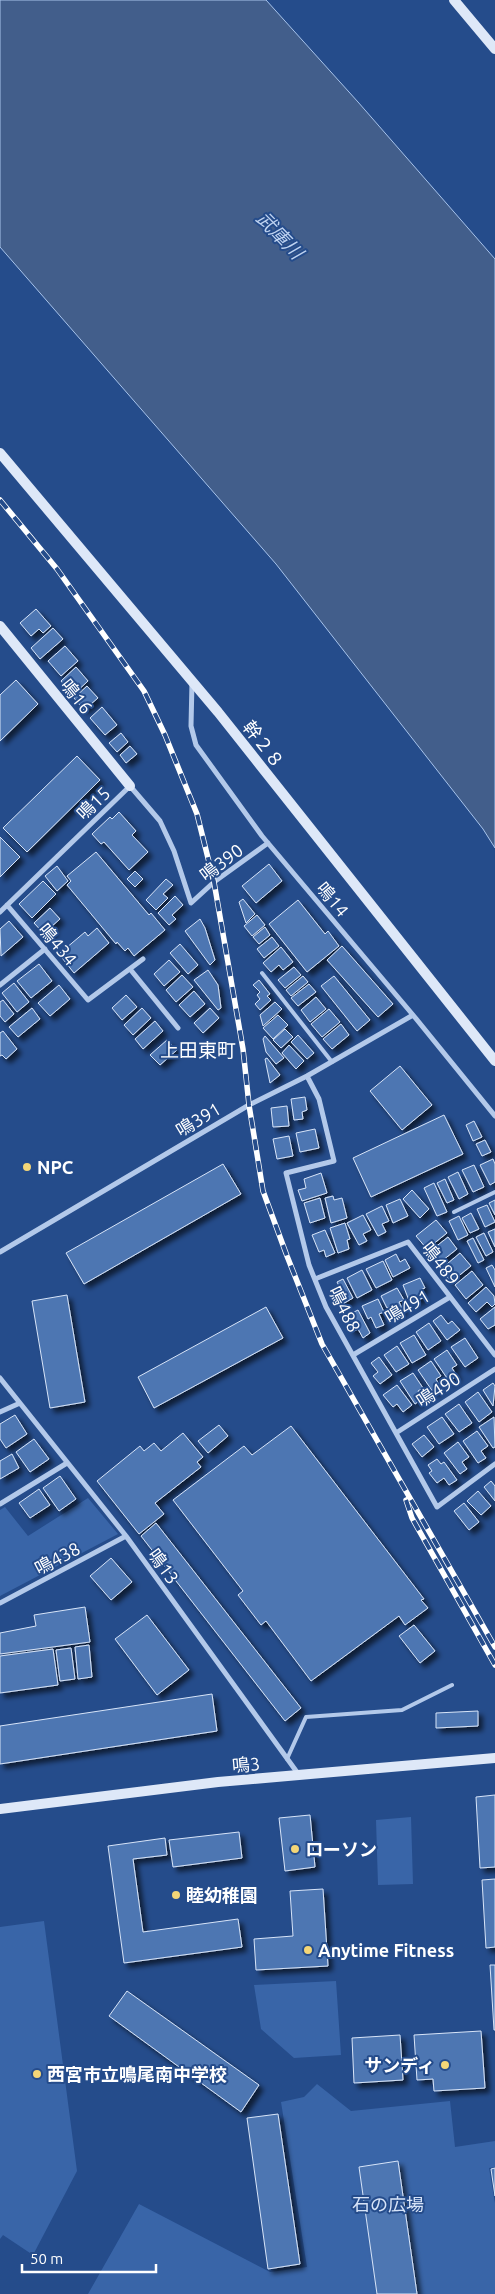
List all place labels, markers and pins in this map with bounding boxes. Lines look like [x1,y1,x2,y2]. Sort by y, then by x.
place label: NPC [37,1157,74,1177]
marker: NPC [21,1161,33,1173]
place label: ローソン [305,1839,377,1859]
marker: ローソン [289,1843,301,1855]
place label: 睦幼稚園 [186,1885,258,1905]
marker: 睦幼稚園 [170,1889,182,1901]
place label: Anytime Fitness [318,1940,454,1960]
marker: Anytime Fitness [302,1944,314,1956]
place label: サンディ [364,2055,435,2075]
marker: サンディ [439,2059,451,2071]
place label: 西宮市立鳴尾南中学校 [47,2064,227,2084]
marker: 西宮市立鳴尾南中学校 [31,2068,43,2080]

